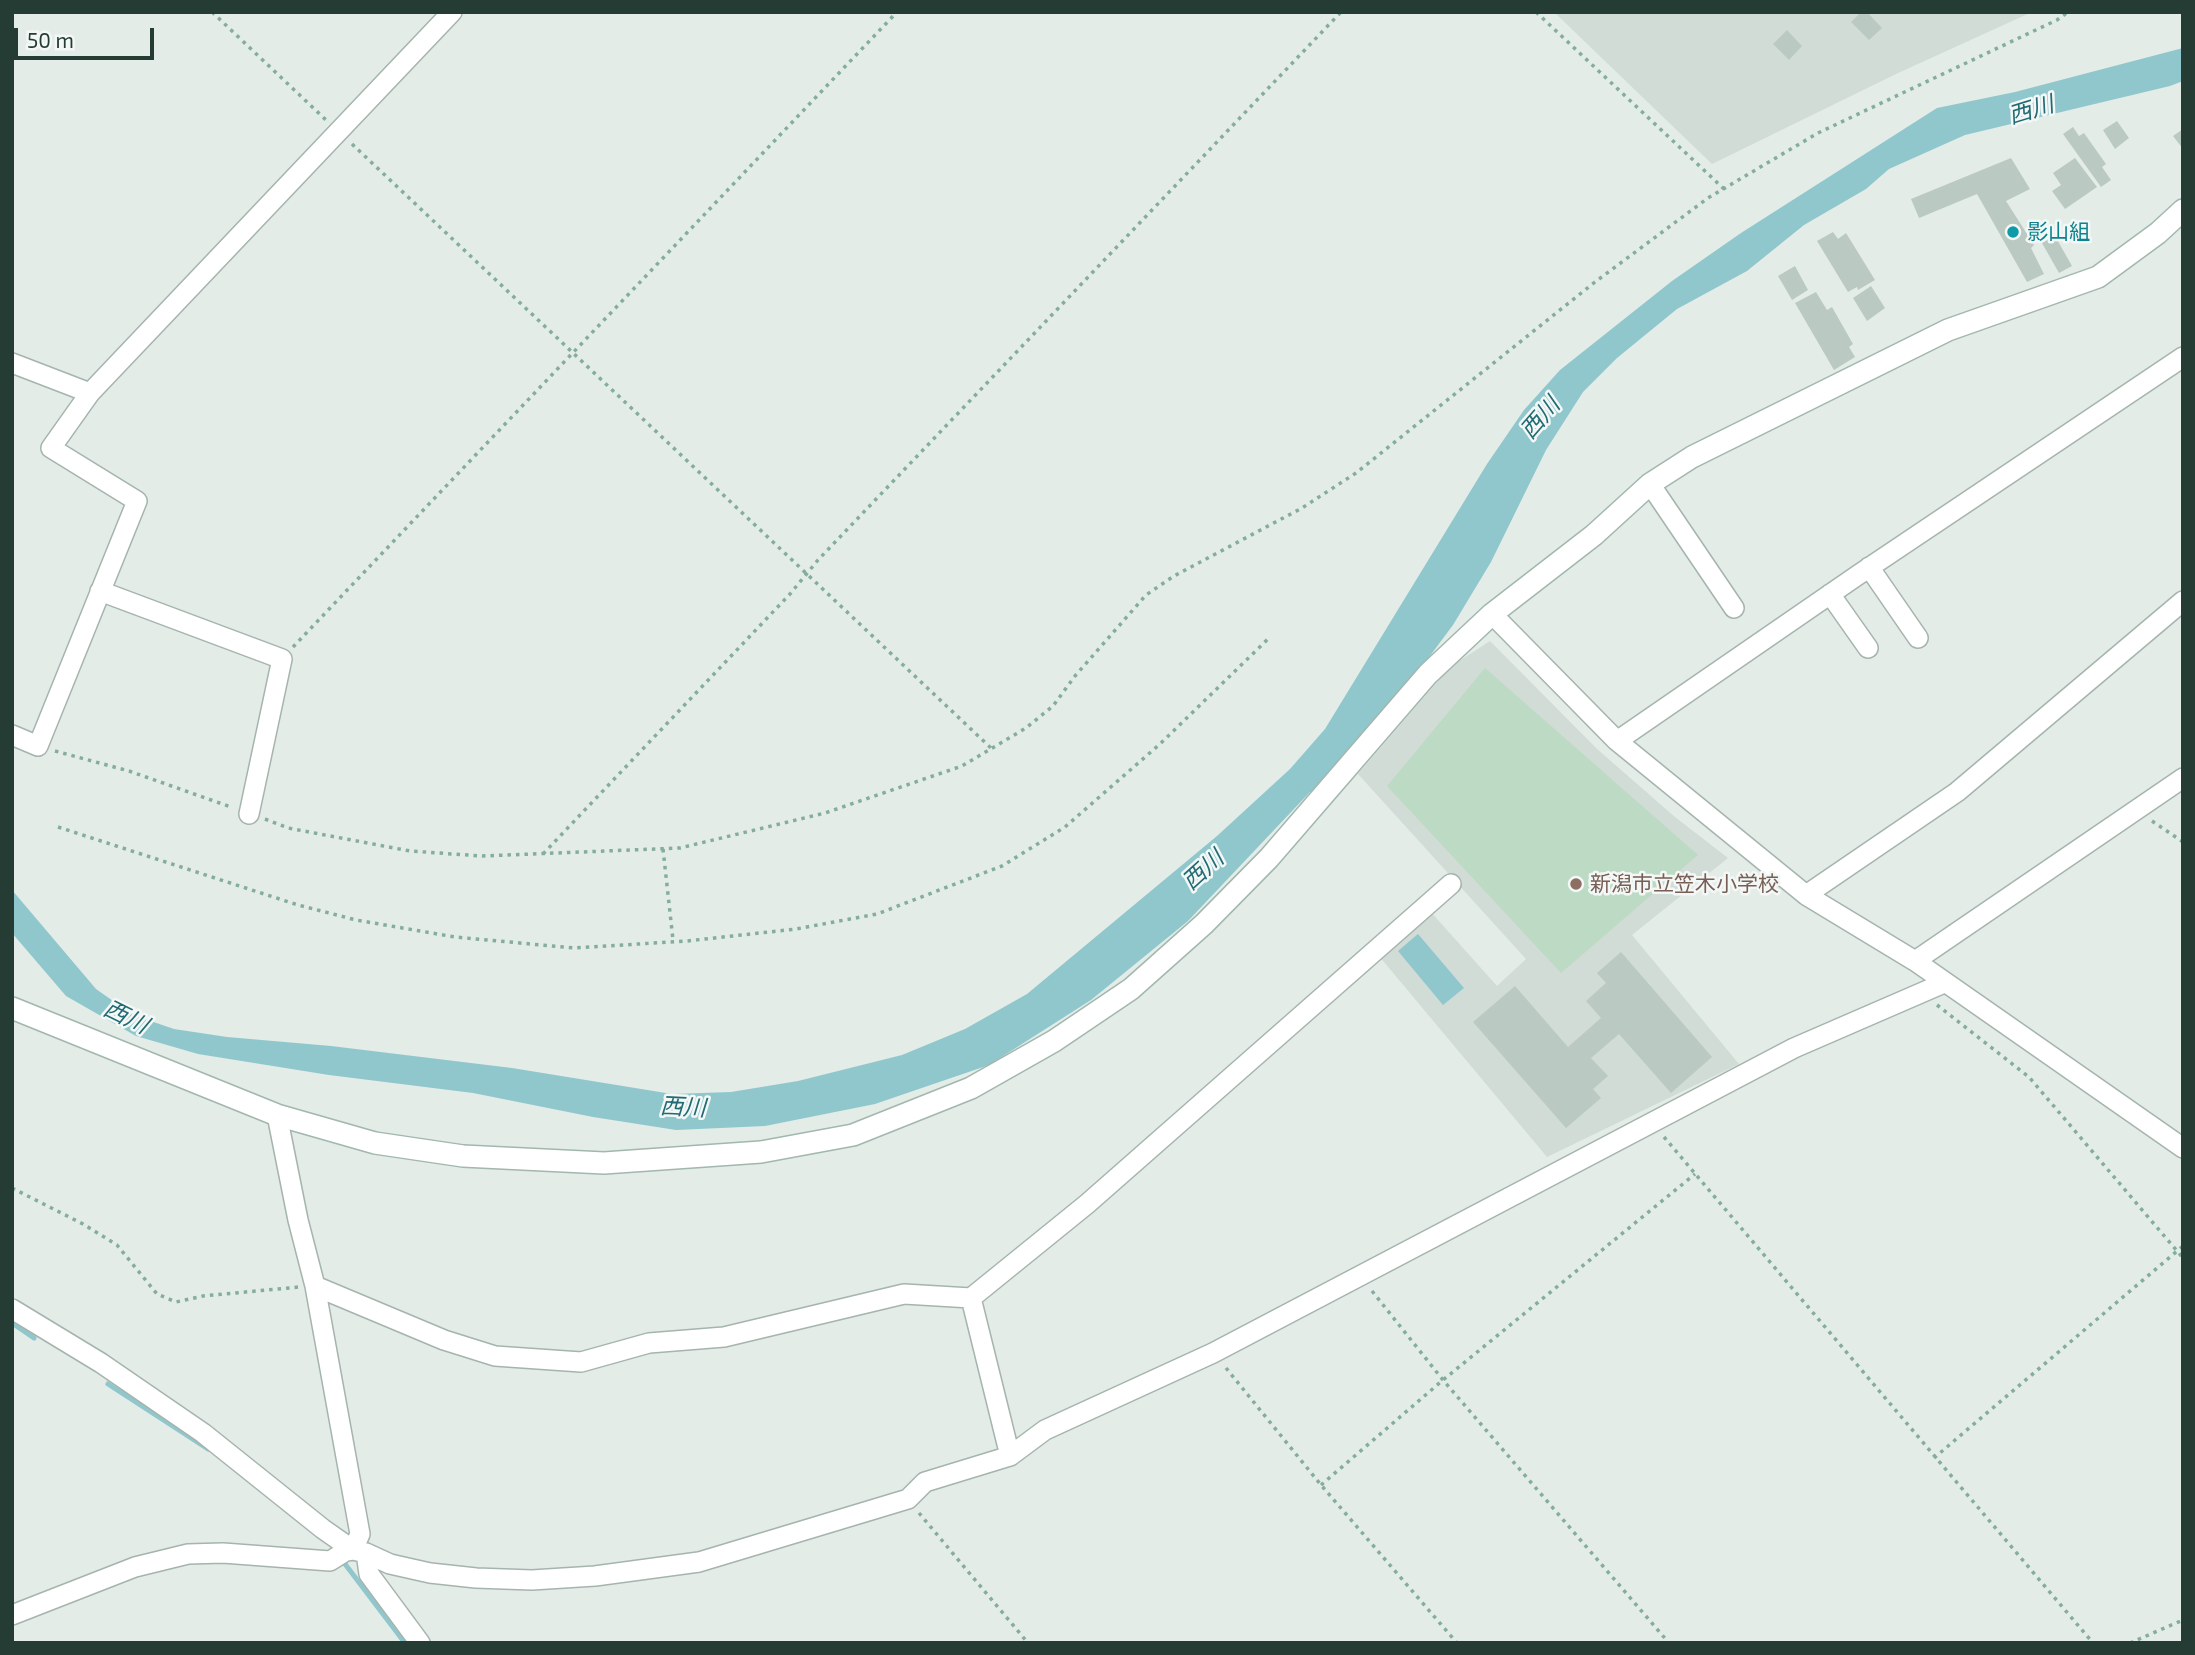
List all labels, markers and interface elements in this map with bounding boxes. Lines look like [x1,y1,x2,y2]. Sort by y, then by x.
scale bar [18,14,158,58]
text: 50 m [27,27,74,52]
water label: 西川 [2005,90,2057,130]
place label: 影山組 [2027,219,2090,245]
marker: 影山組 [2005,224,2021,240]
water label: 西川 [1514,392,1566,444]
water label: 西川 [1177,844,1229,896]
place label: 新潟市立笠木小学校 [1590,871,1779,897]
marker: 新潟市立笠木小学校 [1568,876,1584,892]
water label: 西川 [99,995,153,1039]
water label: 西川 [659,1092,707,1122]

